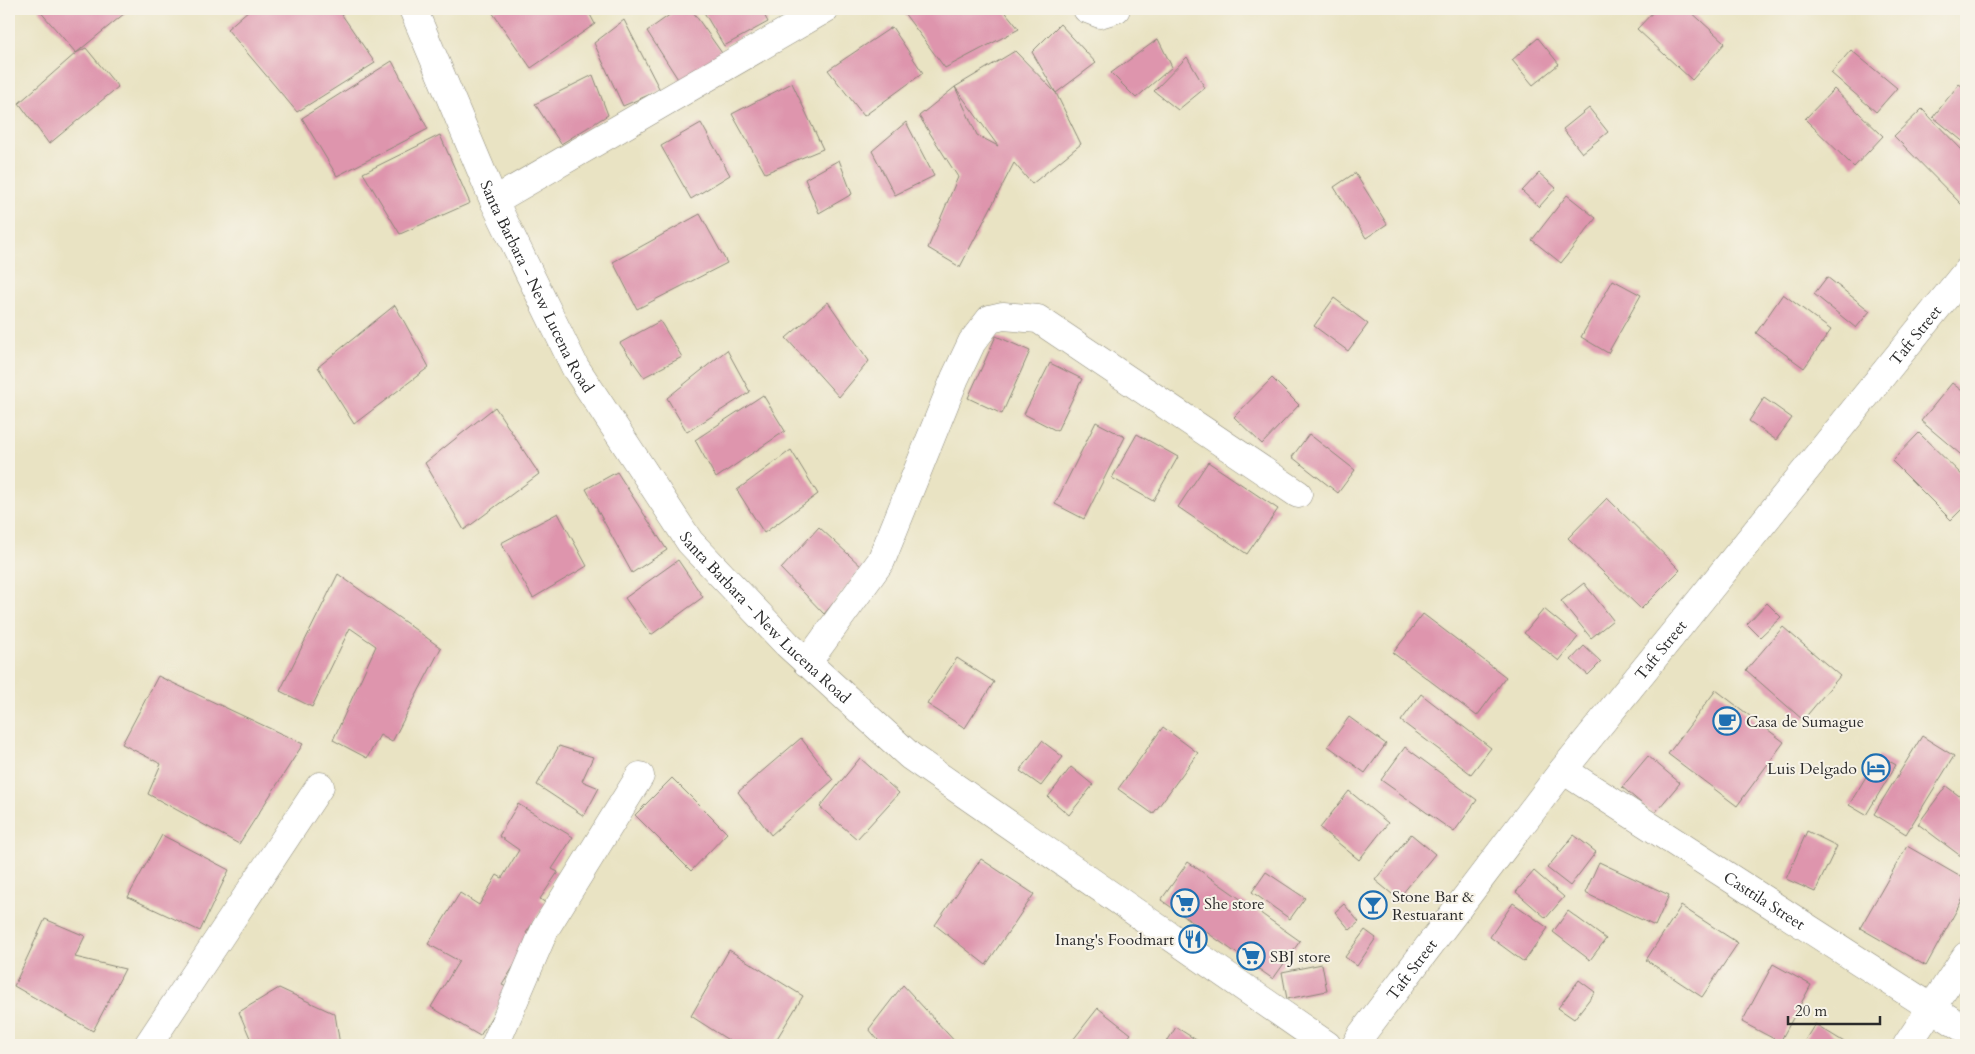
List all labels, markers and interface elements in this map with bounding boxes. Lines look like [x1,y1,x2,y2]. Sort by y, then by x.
street label: Santa Barbara - New Lucena Road [475,177,599,398]
street label: Taft Street [1885,301,1947,370]
street label: Santa Barbara - New Lucena Road [674,528,855,709]
street label: Taft Street [1630,616,1692,685]
cafe icon: Casa de Sumague [1712,706,1742,736]
place label: Casa de Sumague [1746,711,1864,733]
hotel icon: Luis Delgado [1861,753,1891,783]
place label: Luis Delgado [1767,758,1857,780]
street label: Casttila Street [1719,867,1809,935]
place label: Stone Bar & Restuarant [1392,886,1474,926]
supermarket icon: She store [1170,888,1200,918]
bar icon: Stone Bar & Restuarant [1358,890,1388,920]
place label: She store [1204,893,1265,915]
restaurant icon: Inang's Foodmart [1178,924,1208,954]
place label: Inang's Foodmart [1055,929,1174,951]
street label: Taft Street [1382,935,1443,1005]
supermarket icon: SBJ store [1236,941,1266,971]
place label: SBJ store [1270,946,1331,968]
scale bar [1788,994,1880,1026]
text: 20 m [1795,1001,1827,1021]

